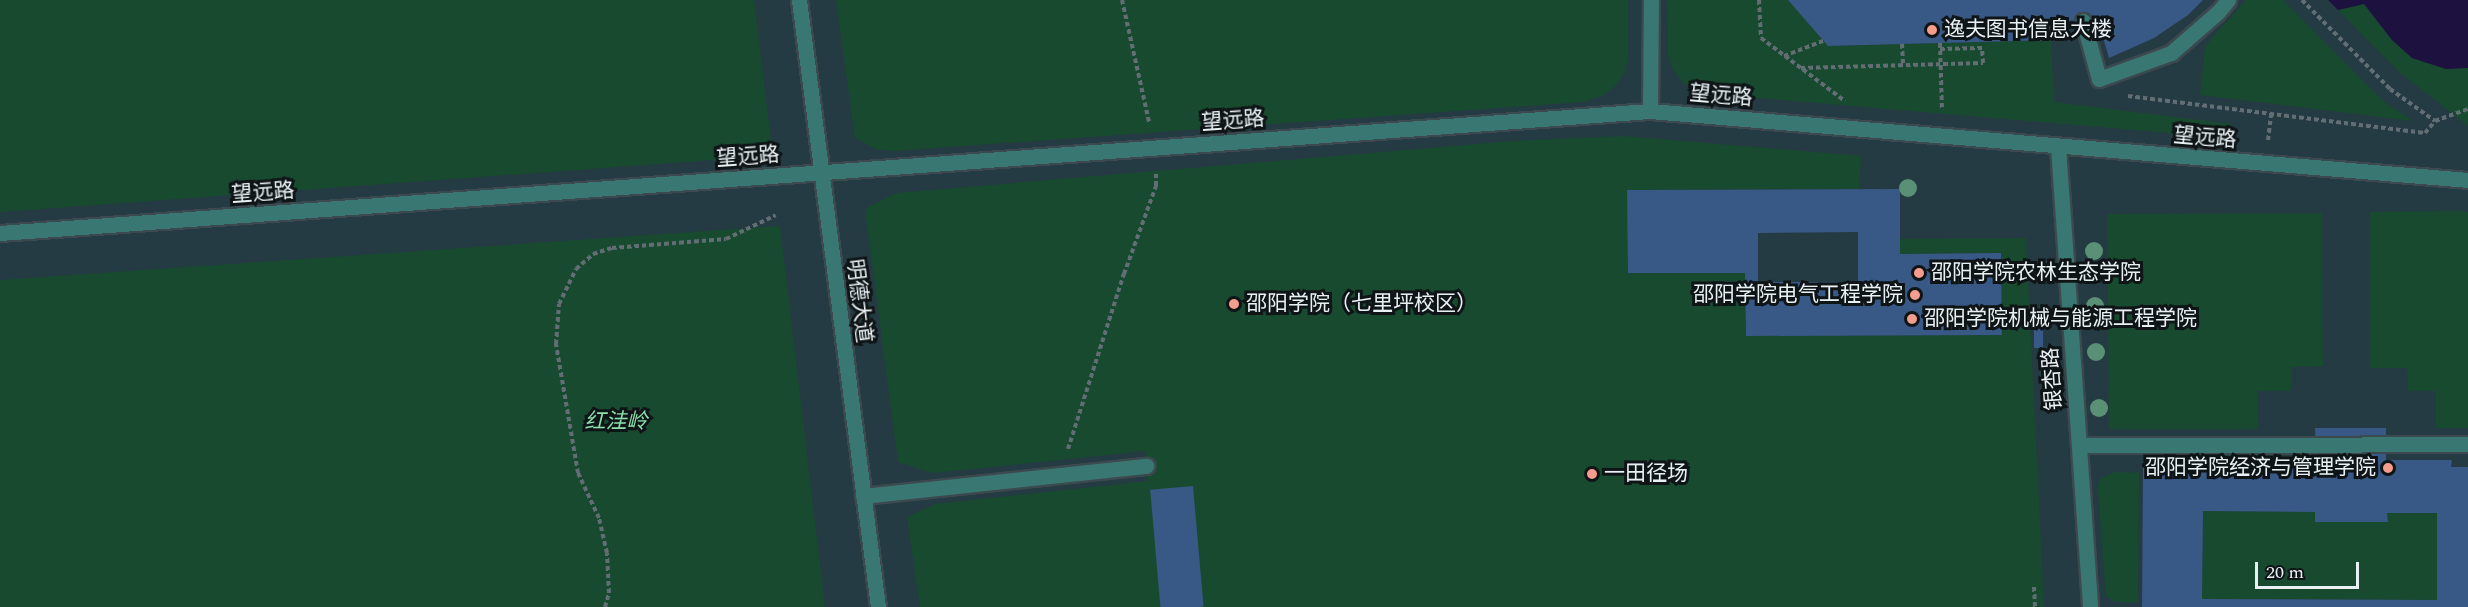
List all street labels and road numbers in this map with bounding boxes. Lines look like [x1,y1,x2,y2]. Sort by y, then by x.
street label: 望远路 [1689,81,1753,111]
street label: 望远路 [1201,106,1265,136]
street label: 望远路 [2173,123,2237,153]
street label: 望远路 [716,142,780,172]
street label: 望远路 [231,178,295,208]
street label: 明德大道 [841,258,877,344]
street label: 银杏路 [2038,347,2068,411]

